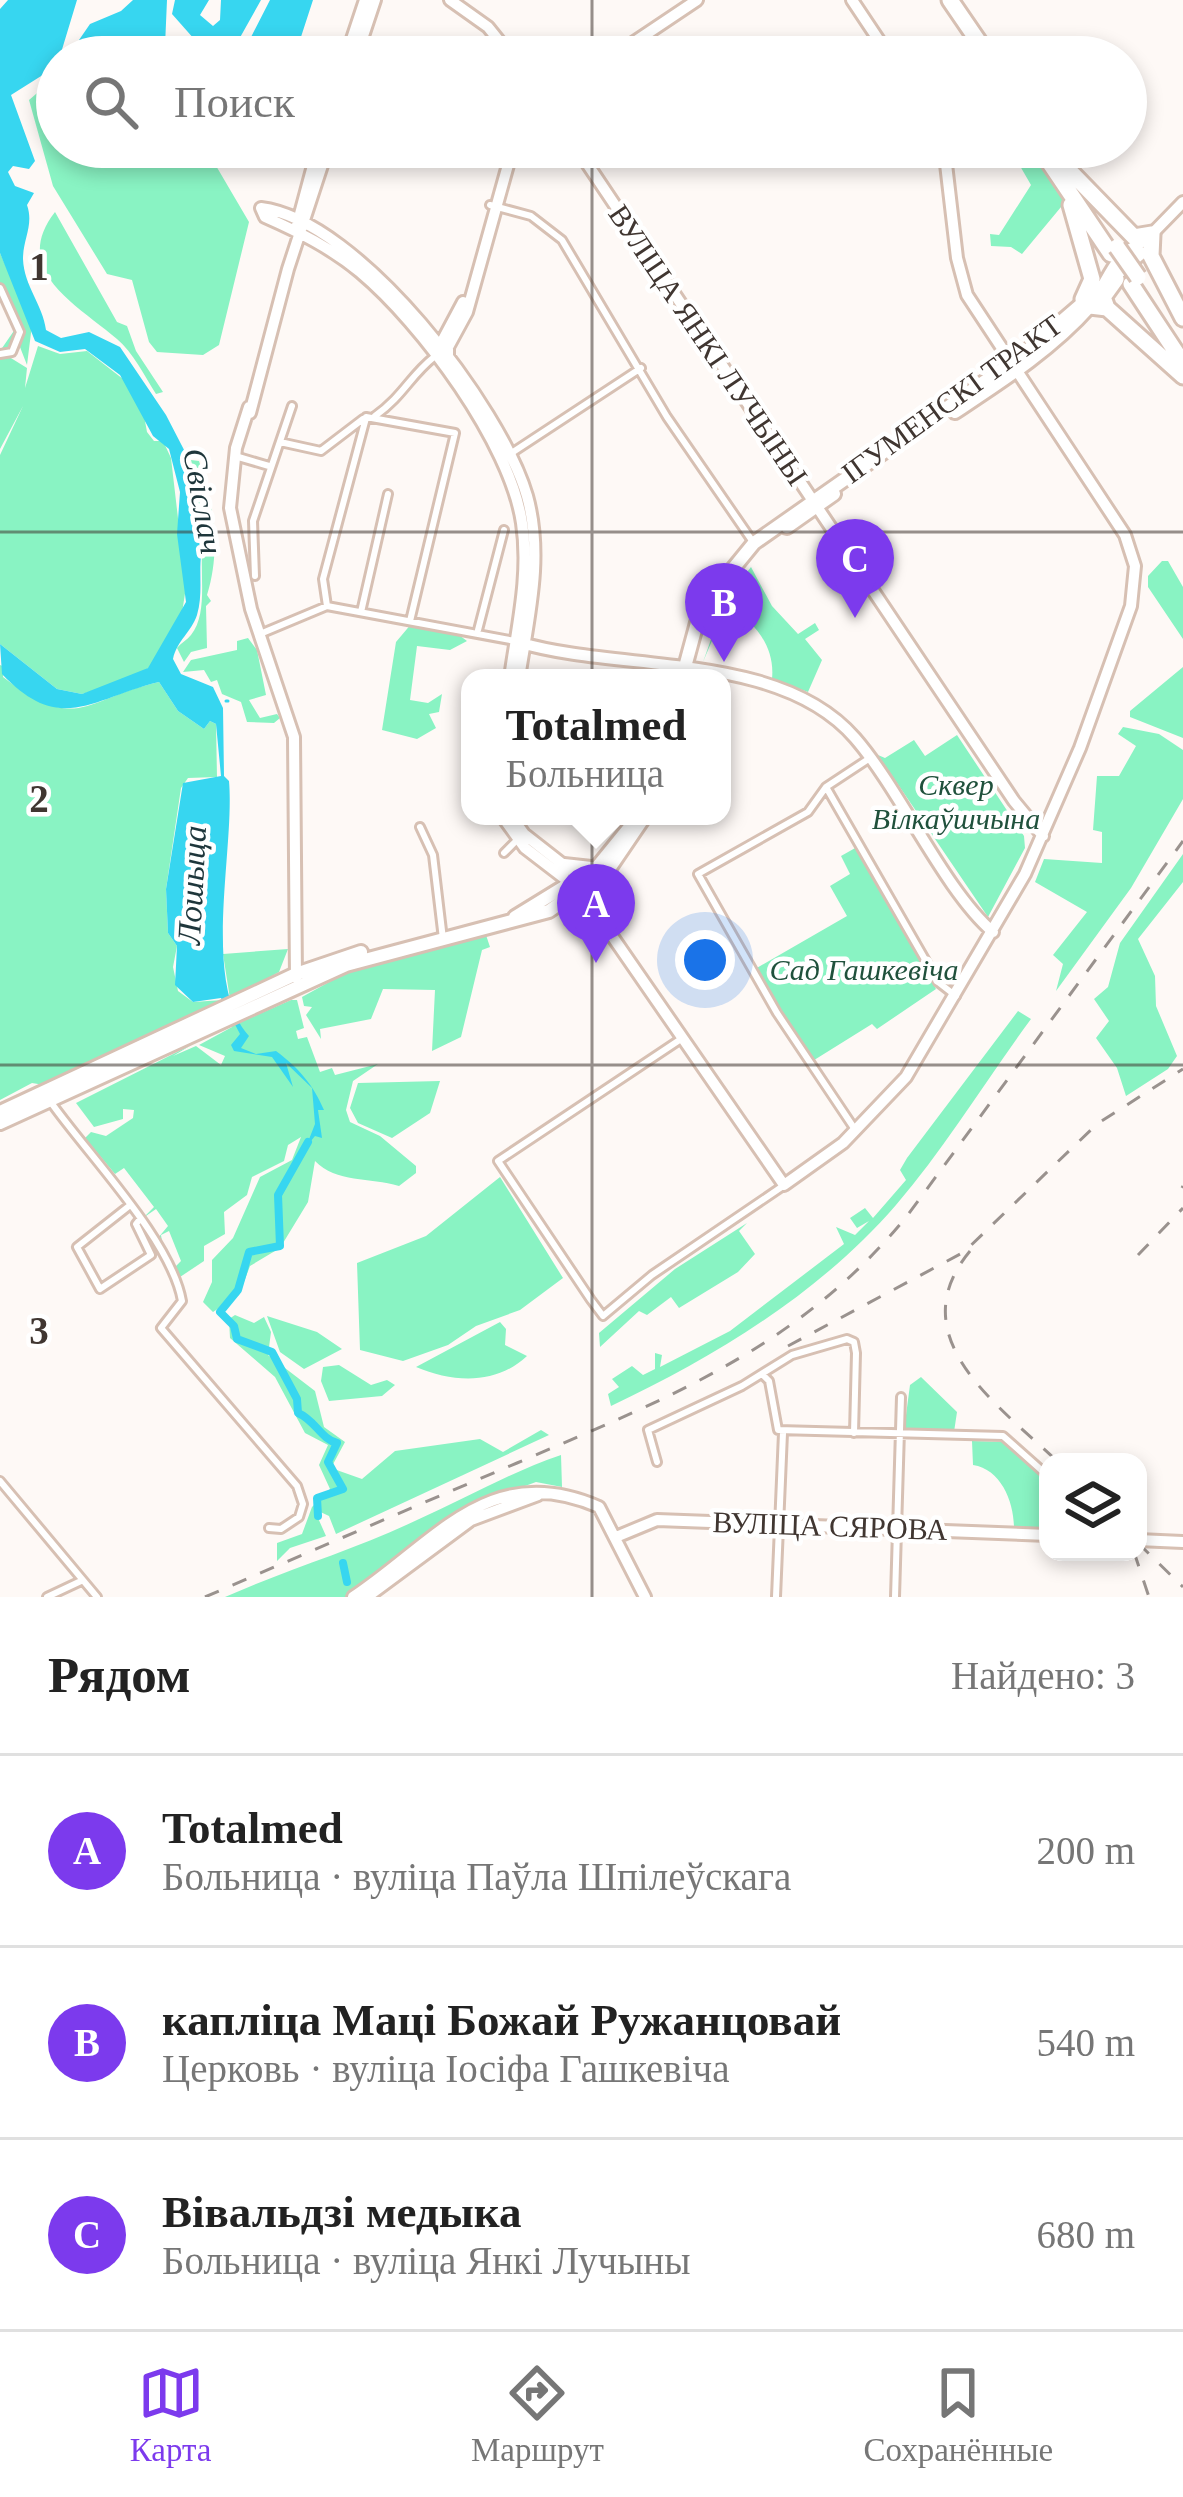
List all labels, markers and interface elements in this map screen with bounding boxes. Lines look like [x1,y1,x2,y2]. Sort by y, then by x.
search box [36,36,1147,168]
icon: search [78,69,144,135]
text: Поиск [174,77,295,127]
street label: ВУЛІЦА ЯНКІ ЛУЧЫНЫ [602,198,815,491]
text: 1 [29,245,49,288]
street label: ІГУМЕНСКІ ТРАКТ [835,308,1068,490]
water label: Свіслач [176,445,230,557]
pin: C [816,519,894,618]
pin: B [685,563,763,662]
popup [461,669,731,825]
text: Totalmed [506,700,686,750]
text: Больница [506,752,664,795]
park label: Сквер Вілкаўшчына [872,768,1040,835]
text: 2 [29,777,49,820]
water label: Лошыца [171,824,213,947]
pin: A [557,864,635,963]
your location [675,930,735,990]
park label: Сад Гашкевіча [769,953,959,986]
text: 3 [29,1309,49,1352]
map controls [1039,1453,1147,1561]
button: layers [1039,1453,1147,1561]
street label: ВУЛІЦА СЯРОВА [712,1505,948,1546]
text: Рядом [48,1647,191,1703]
text: Найдено: 3 [951,1654,1135,1697]
text: Totalmed [162,1803,343,1853]
text: A [73,1829,101,1872]
text: 200 m [1036,1829,1135,1872]
text: Больница · вуліца Паўла Шпілеўскага [162,1855,791,1898]
text: капліца Маці Божай Ружанцовай [162,1995,841,2045]
text: B [74,2021,100,2064]
text: 540 m [1036,2021,1135,2064]
text: Церковь · вуліца Іосіфа Гашкевіча [162,2047,730,2090]
text: Вівальдзі медыка [162,2187,522,2237]
text: C [73,2213,101,2256]
text: 680 m [1036,2213,1135,2256]
text: Больница · вуліца Янкі Лучыны [162,2239,690,2282]
tab: Карта [130,2360,212,2469]
tab: Маршрут [471,2360,604,2469]
tab: Сохранённые [863,2360,1053,2469]

